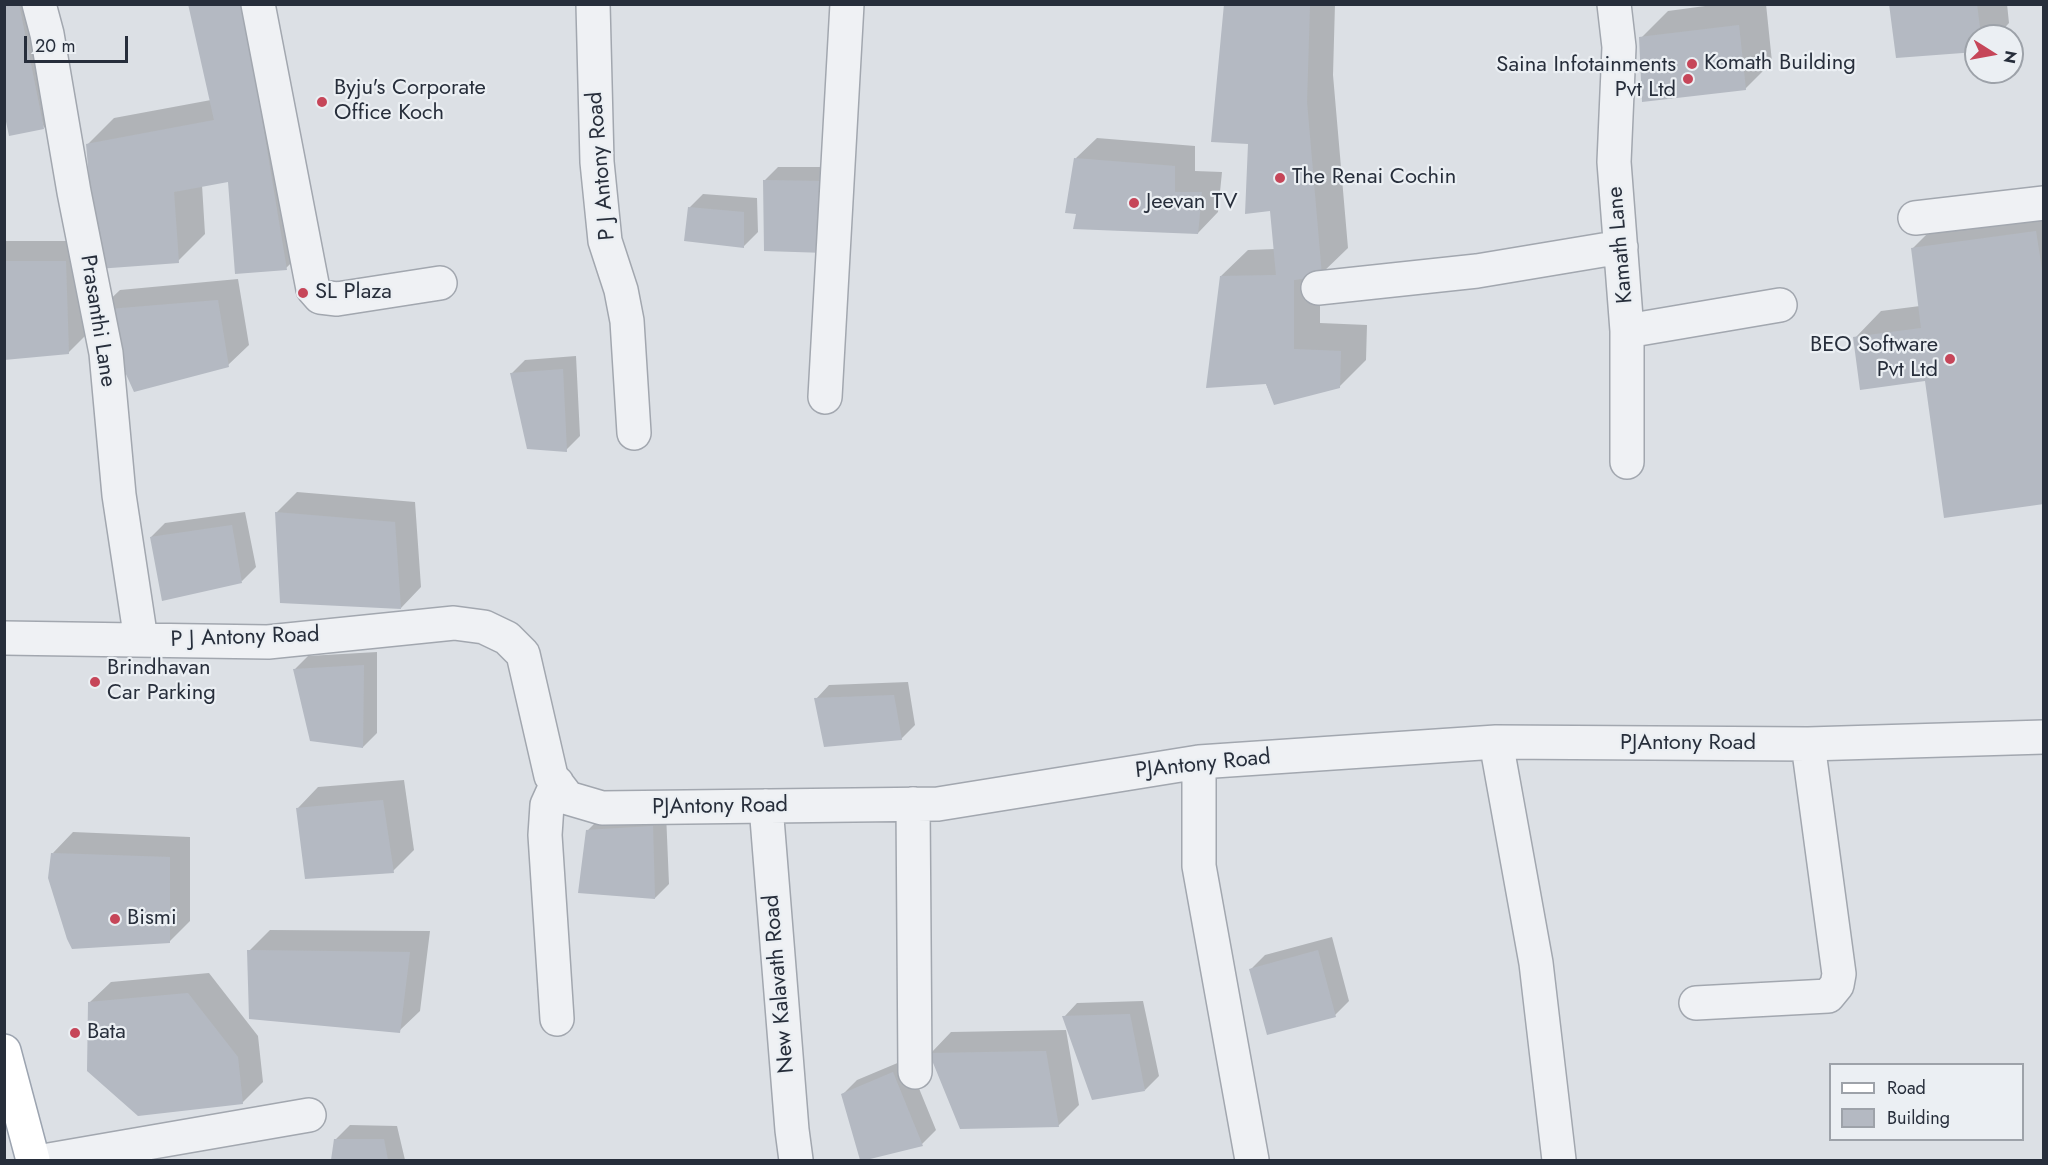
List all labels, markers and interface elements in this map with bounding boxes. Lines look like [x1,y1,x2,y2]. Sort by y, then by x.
scale bar [27,24,130,62]
north arrow [1964,24,2024,84]
text: 20 m [35,33,75,59]
text: N [1998,49,2023,66]
place label: Komath Building [1704,51,1856,77]
place label: Saina Infotainments Pvt Ltd [1496,53,1676,104]
marker: Komath Building [1685,57,1699,71]
marker: Saina Infotainments Pvt Ltd [1681,72,1695,86]
place label: Byju's Corporate Office Koch [334,76,486,128]
street label: P J Antony Road [582,91,622,241]
marker: Byju's Corporate Office Koch [315,95,329,109]
place label: The Renai Cochin [1292,165,1456,191]
marker: The Renai Cochin [1273,171,1287,185]
street label: Kamath Lane [1603,185,1639,305]
place label: Jeevan TV [1146,190,1237,216]
marker: Jeevan TV [1127,196,1141,210]
street label: Prasanthi Lane [74,253,120,389]
place label: SL Plaza [315,280,392,306]
marker: SL Plaza [296,286,310,300]
place label: BEO Software Pvt Ltd [1810,333,1938,384]
marker: BEO Software Pvt Ltd [1943,352,1957,366]
street label: P J Antony Road [170,622,320,654]
place label: Brindhavan Car Parking [107,656,216,708]
marker: Brindhavan Car Parking [88,675,102,689]
street label: PJAntony Road [1620,731,1756,757]
street label: PJAntony Road [1134,745,1272,785]
street label: PJAntony Road [652,793,788,821]
street label: New Kalavath Road [759,894,801,1074]
place label: Bismi [127,906,177,932]
marker: Bismi [108,912,122,926]
place label: Bata [87,1020,126,1046]
marker: Bata [68,1026,82,1040]
legend [1829,1063,2024,1141]
text: Road [1887,1075,1926,1101]
text: Building [1887,1105,1950,1131]

